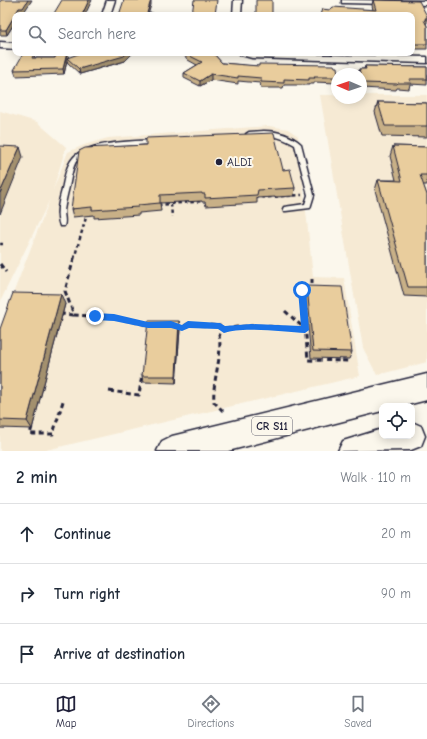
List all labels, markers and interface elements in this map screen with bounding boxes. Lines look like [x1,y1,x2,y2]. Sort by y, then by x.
search box [12,12,415,56]
icon: search [26,23,48,45]
text: Search here [58,25,136,43]
north arrow [331,68,367,104]
place label: ALDI [227,155,252,169]
marker: ALDI [214,157,224,167]
route start [293,281,311,299]
route end [86,307,104,325]
map controls [379,403,415,439]
button: locate [379,403,415,439]
road number: CR S11 [252,417,292,435]
text: 2 min [16,468,57,487]
text: Walk · 110 m [340,470,411,485]
icon: ahead [16,523,38,545]
text: Continue [54,525,111,543]
text: 20 m [381,526,411,541]
icon: right [16,583,38,605]
text: Turn right [54,585,120,603]
text: 90 m [381,586,411,601]
icon: arrive [16,643,38,665]
text: Arrive at destination [54,645,185,663]
tab: Map [55,693,77,730]
tab: Directions [187,693,234,730]
tab: Saved [344,693,372,730]

